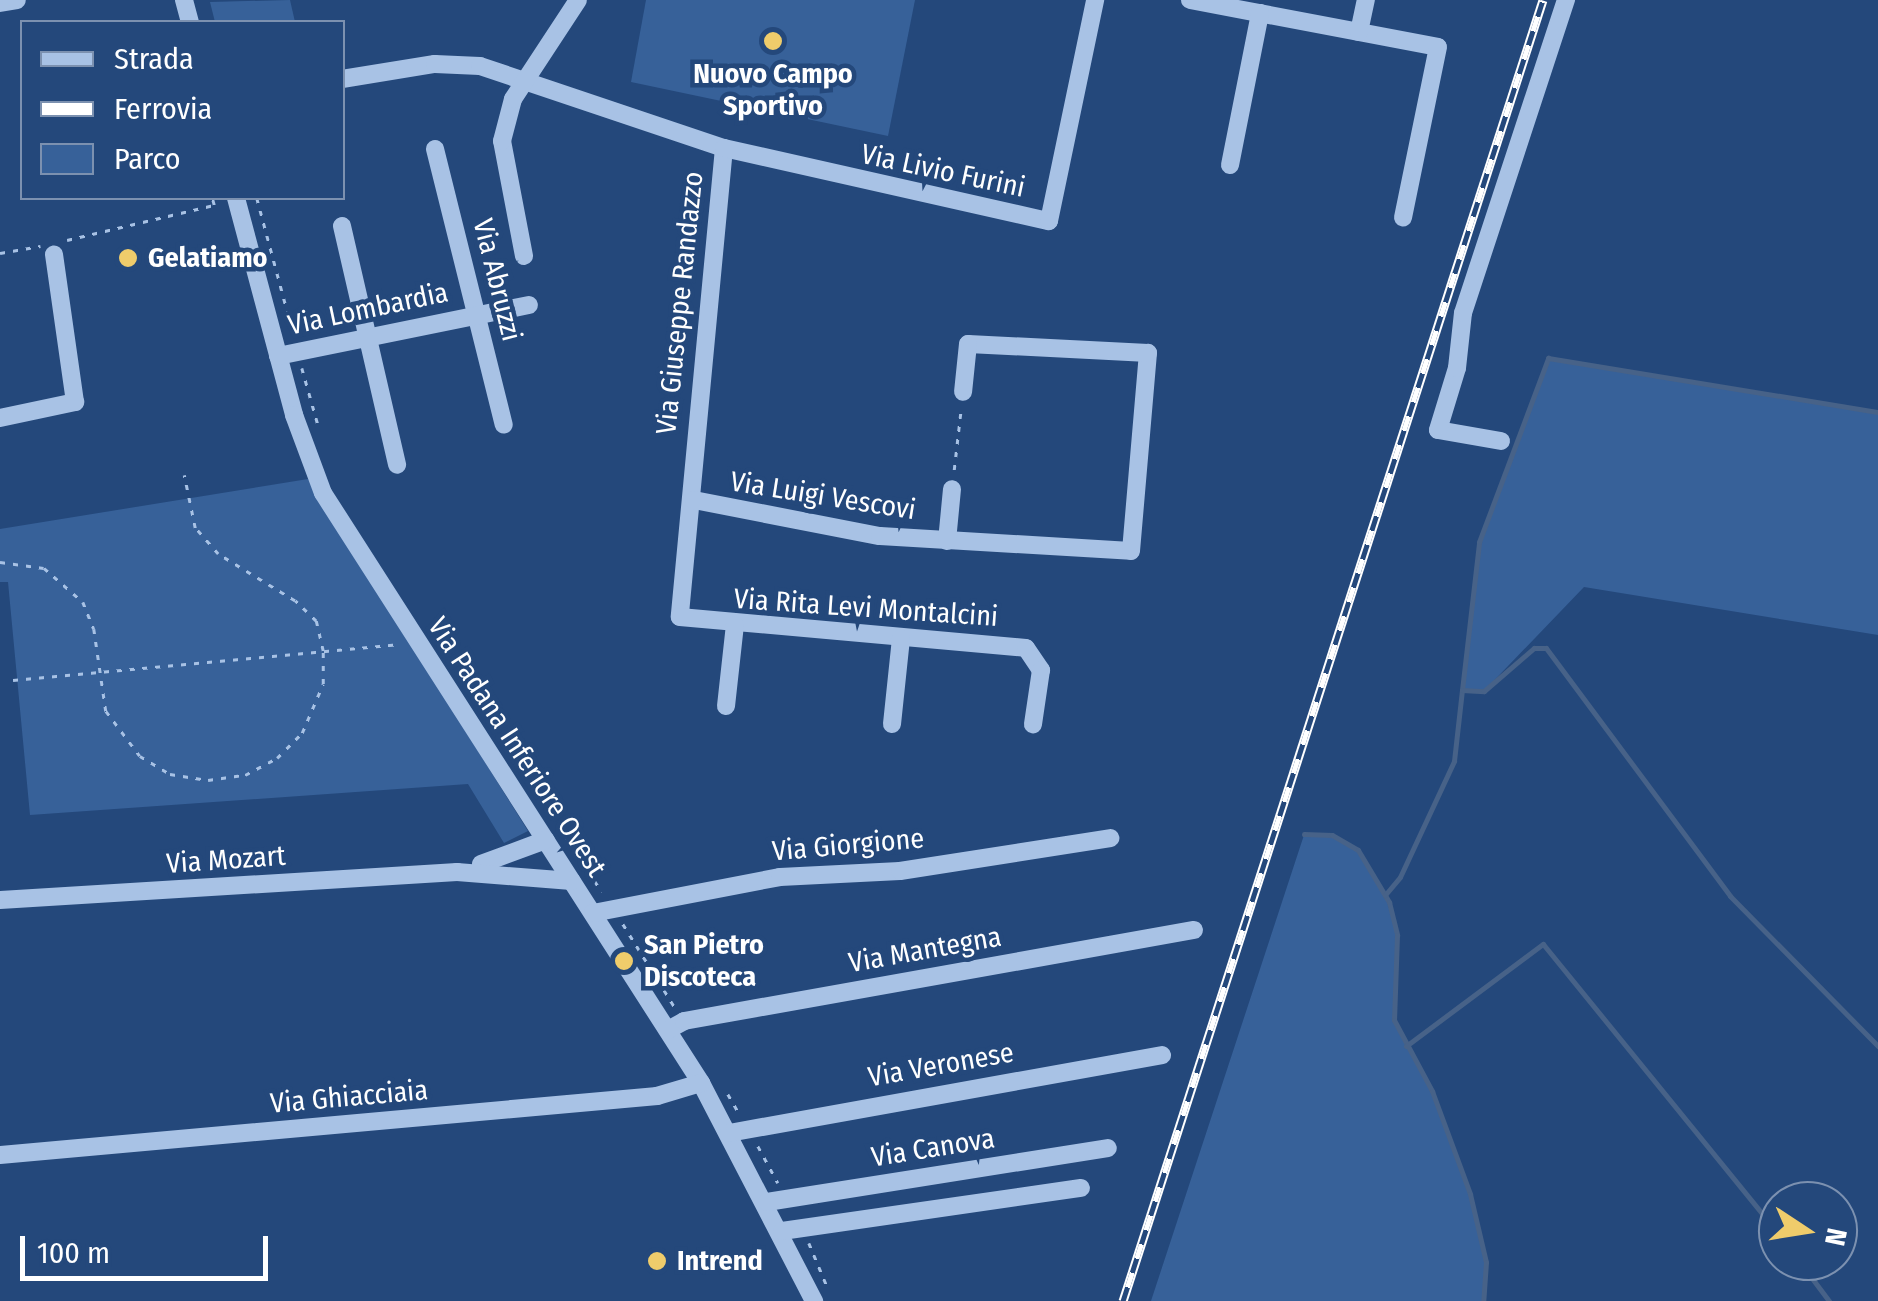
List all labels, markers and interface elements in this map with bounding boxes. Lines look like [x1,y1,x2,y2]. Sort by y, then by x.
legend [20,20,345,200]
marker: Nuovo Campo Sportivo [762,30,784,52]
text: Strada [114,41,194,77]
place label: Nuovo Campo Sportivo [693,57,853,123]
text: Ferrovia [114,91,212,127]
street label: Via Livio Furini [858,137,1028,205]
text: Parco [114,141,181,177]
street label: Via Giuseppe Randazzo [649,170,711,436]
street label: Via Abruzzi [466,215,528,345]
place label: Gelatiamo [148,241,267,275]
marker: Gelatiamo [117,247,139,269]
street label: Via Lombardia [285,276,451,342]
street label: Via Luigi Vescovi [728,465,918,527]
street label: Via Rita Levi Montalcini [733,582,999,634]
street label: Via Padana Inferiore Ovest [421,611,613,883]
street label: Via Giorgione [771,822,925,868]
street label: Via Mozart [165,839,287,881]
street label: Via Mantegna [846,920,1004,980]
place label: San Pietro Discoteca [644,928,764,994]
marker: San Pietro Discoteca [613,950,635,972]
street label: Via Veronese [866,1036,1016,1094]
street label: Via Ghiacciaia [269,1073,429,1121]
street label: Via Canova [869,1122,997,1174]
north arrow [1758,1181,1858,1281]
scale bar [25,1216,272,1278]
text: N [1818,1225,1854,1249]
text: 100 m [37,1235,110,1271]
place label: Intrend [677,1244,763,1278]
marker: Intrend [646,1250,668,1272]

